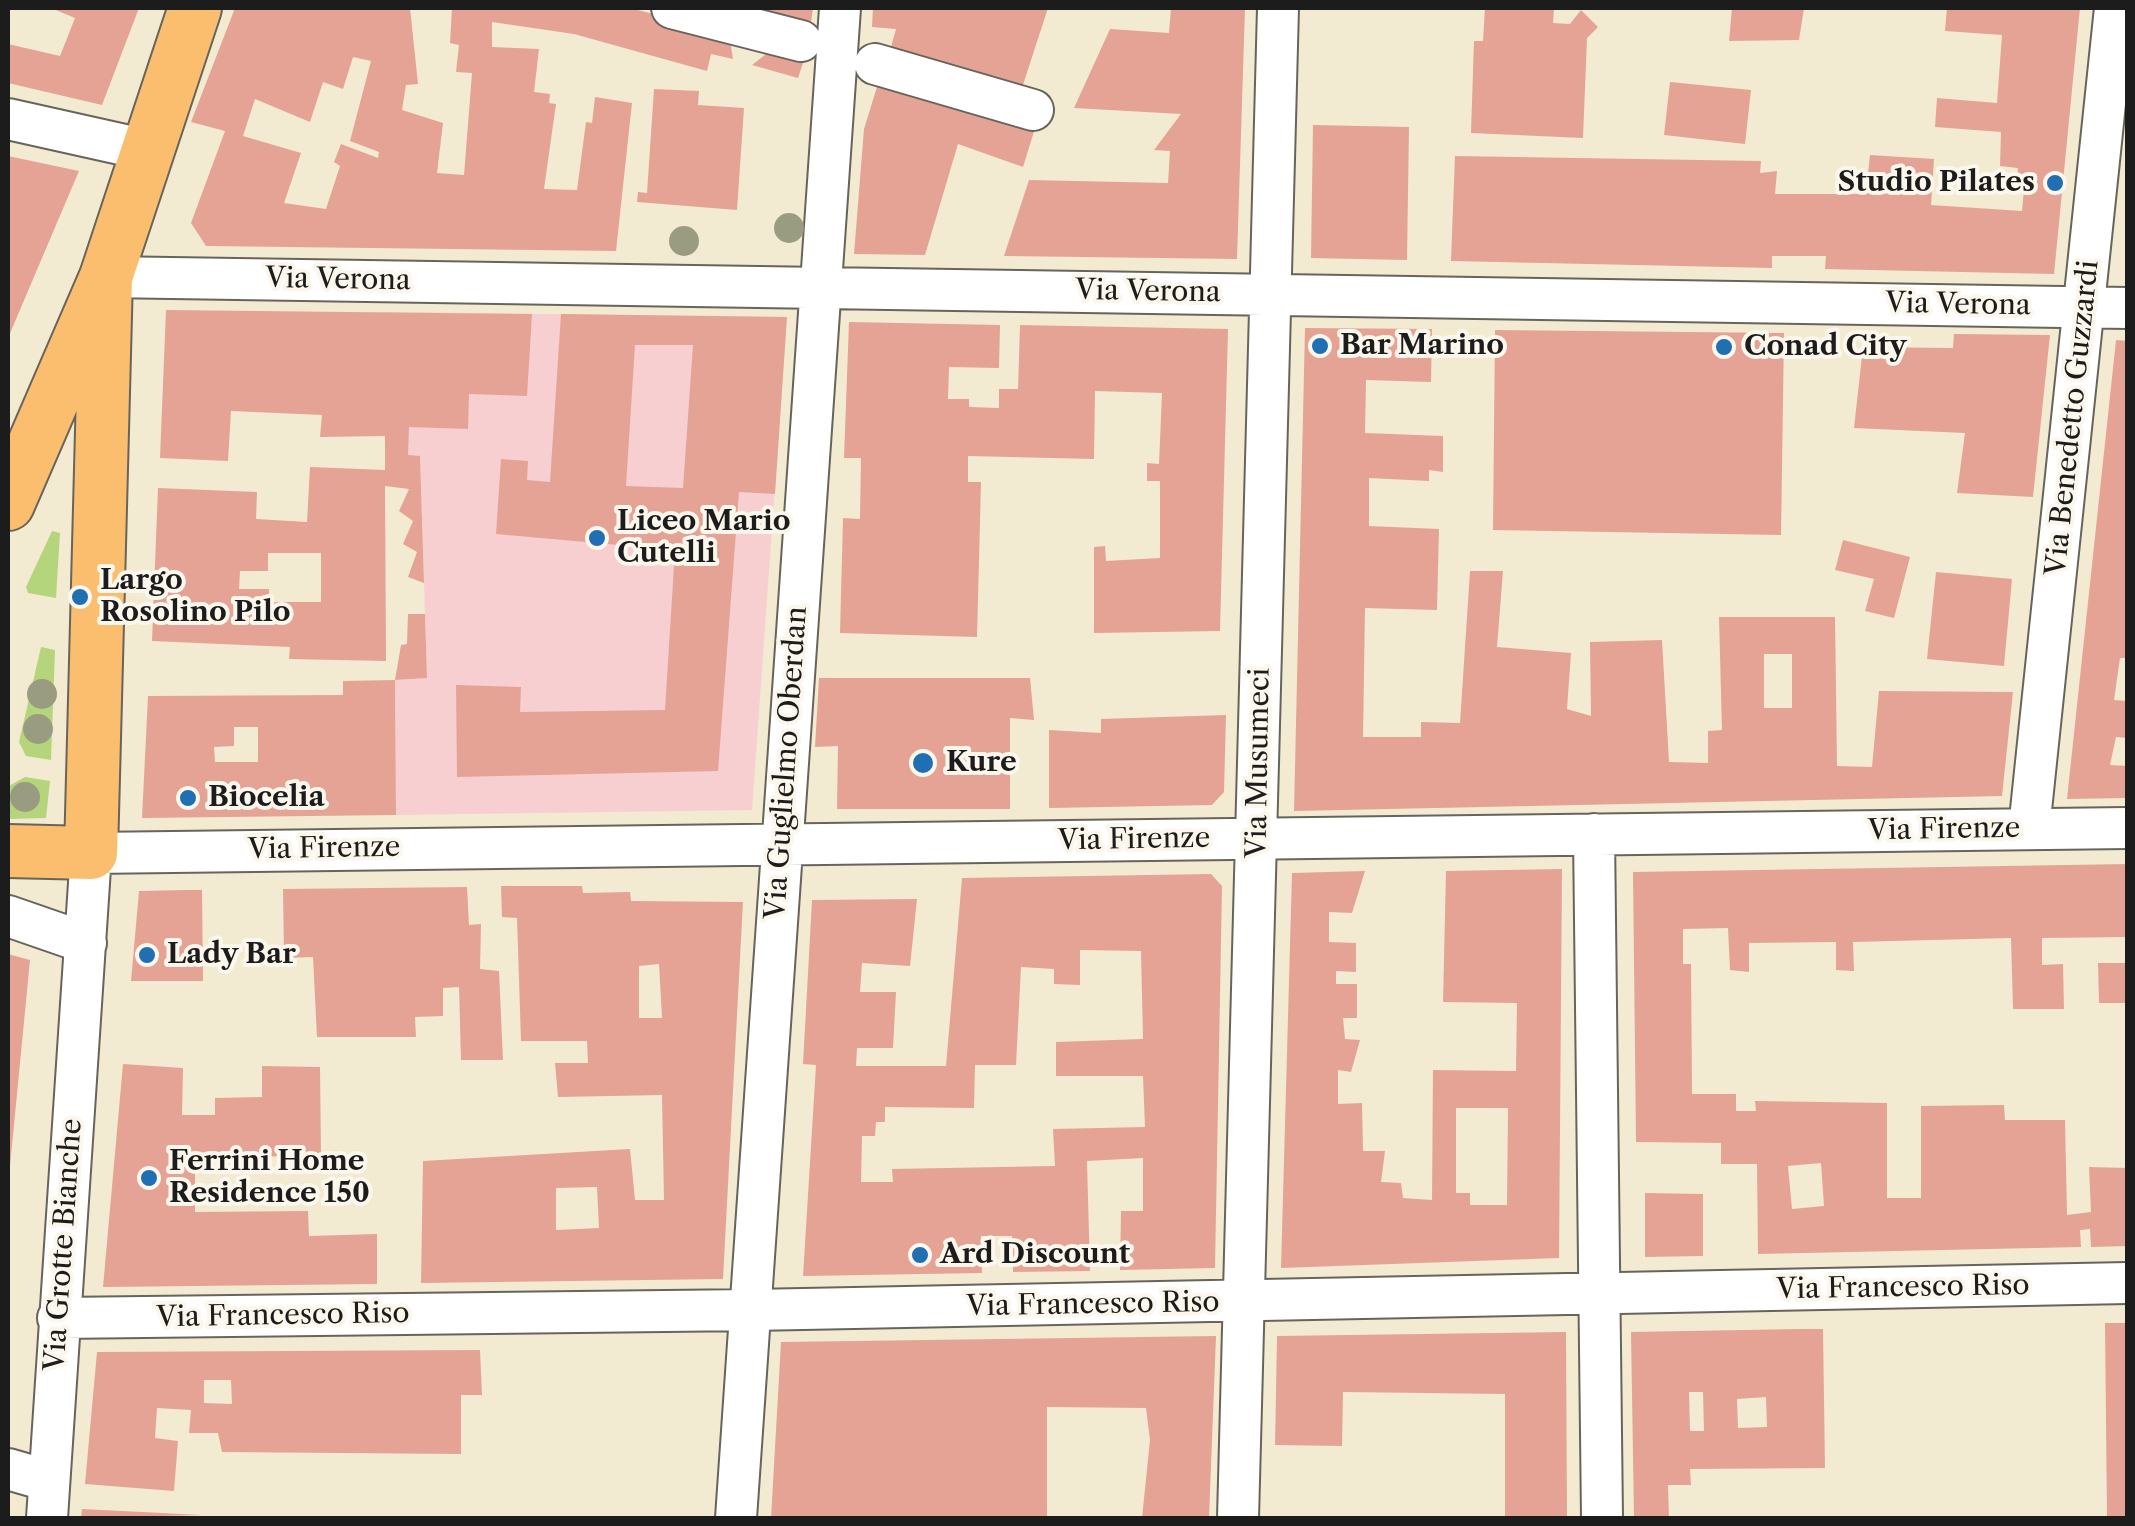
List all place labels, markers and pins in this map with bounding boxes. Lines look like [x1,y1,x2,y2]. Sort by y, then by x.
place label: Studio Pilates [1838,166,2035,200]
marker: Studio Pilates [2044,172,2066,194]
place label: Bar Marino [1340,329,1504,363]
place label: Conad City [1744,330,1906,364]
marker: Bar Marino [1309,335,1331,357]
marker: Conad City [1713,336,1735,358]
place label: Liceo Mario Cutelli [617,505,791,571]
marker: Liceo Mario Cutelli [586,527,608,549]
place label: Largo Rosolino Pilo [100,564,291,630]
marker: Largo Rosolino Pilo [69,586,91,608]
place label: Kure [946,746,1017,780]
marker: Kure [910,750,936,776]
place label: Biocelia [208,781,325,815]
marker: Biocelia [177,787,199,809]
place label: Lady Bar [167,938,296,972]
marker: Lady Bar [136,944,158,966]
place label: Ferrini Home Residence 150 [169,1145,370,1211]
marker: Ferrini Home Residence 150 [138,1167,160,1189]
place label: Ard Discount [940,1238,1130,1272]
marker: Ard Discount [909,1244,931,1266]

